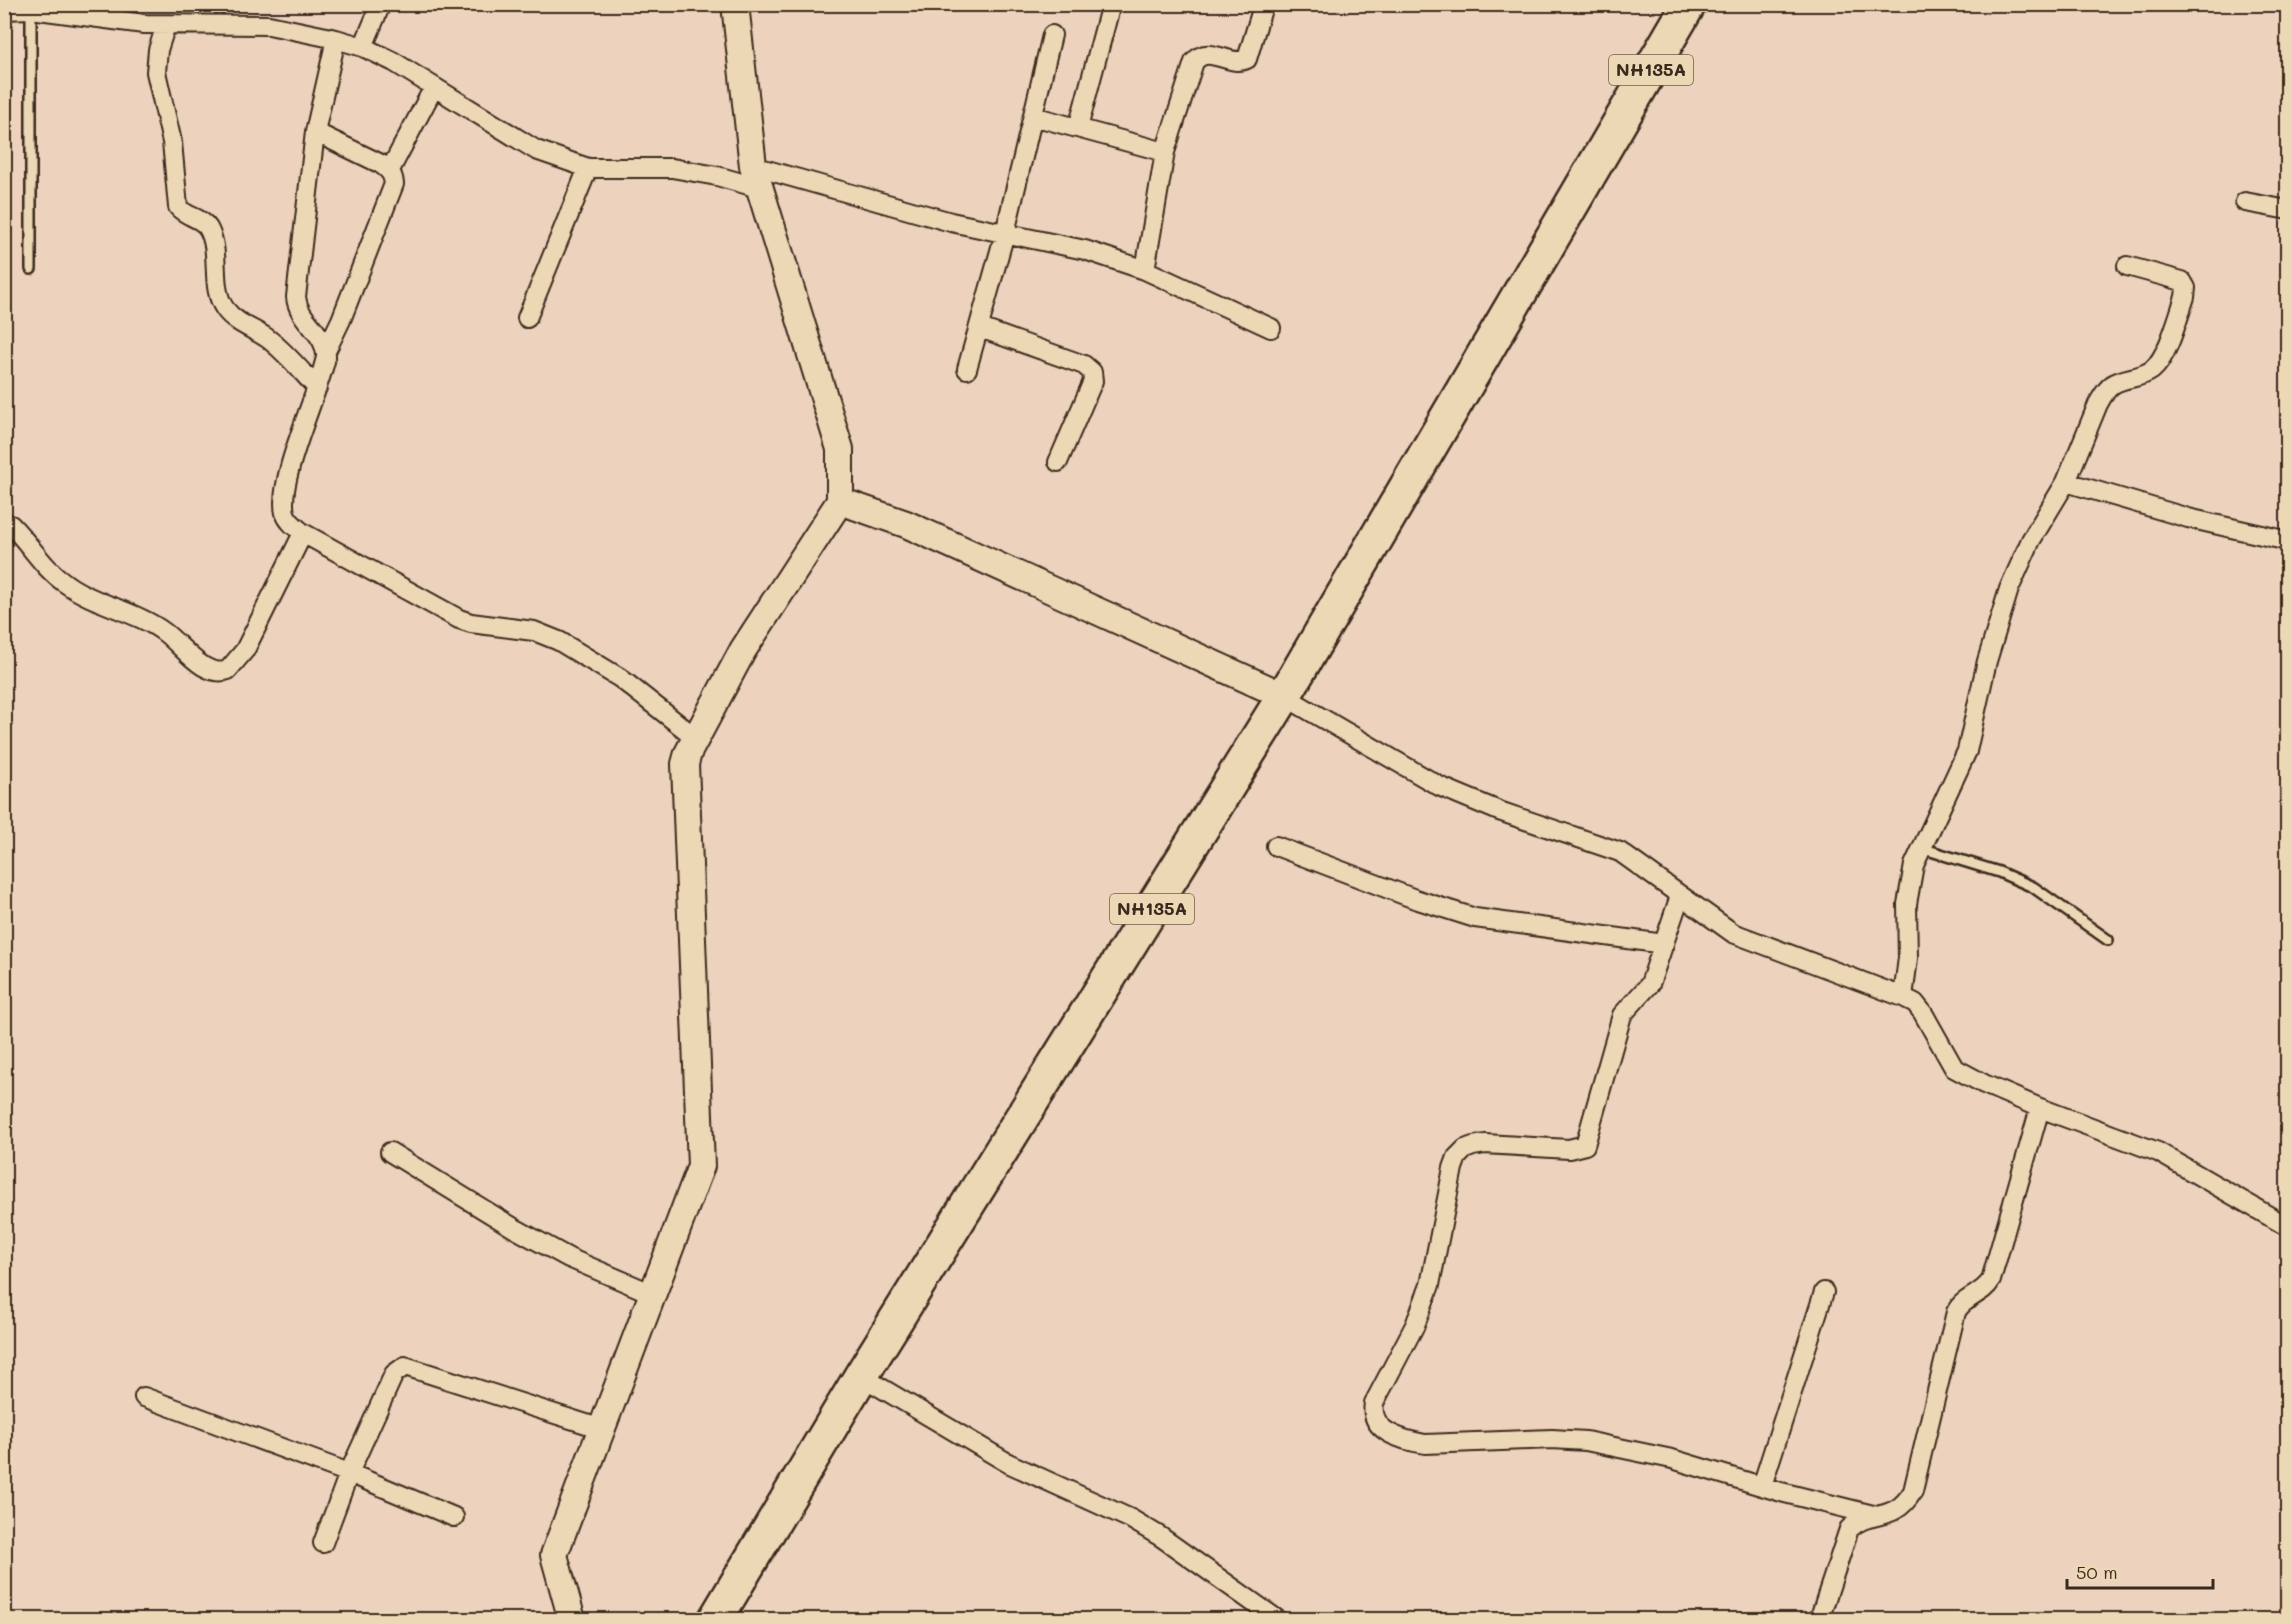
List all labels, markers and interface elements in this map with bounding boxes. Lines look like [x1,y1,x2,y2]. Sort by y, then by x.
road number: NH135A [1609,55,1693,85]
road number: NH135A [1110,894,1194,924]
scale bar [2067,1552,2212,1590]
text: 50 m [2076,1560,2118,1584]

